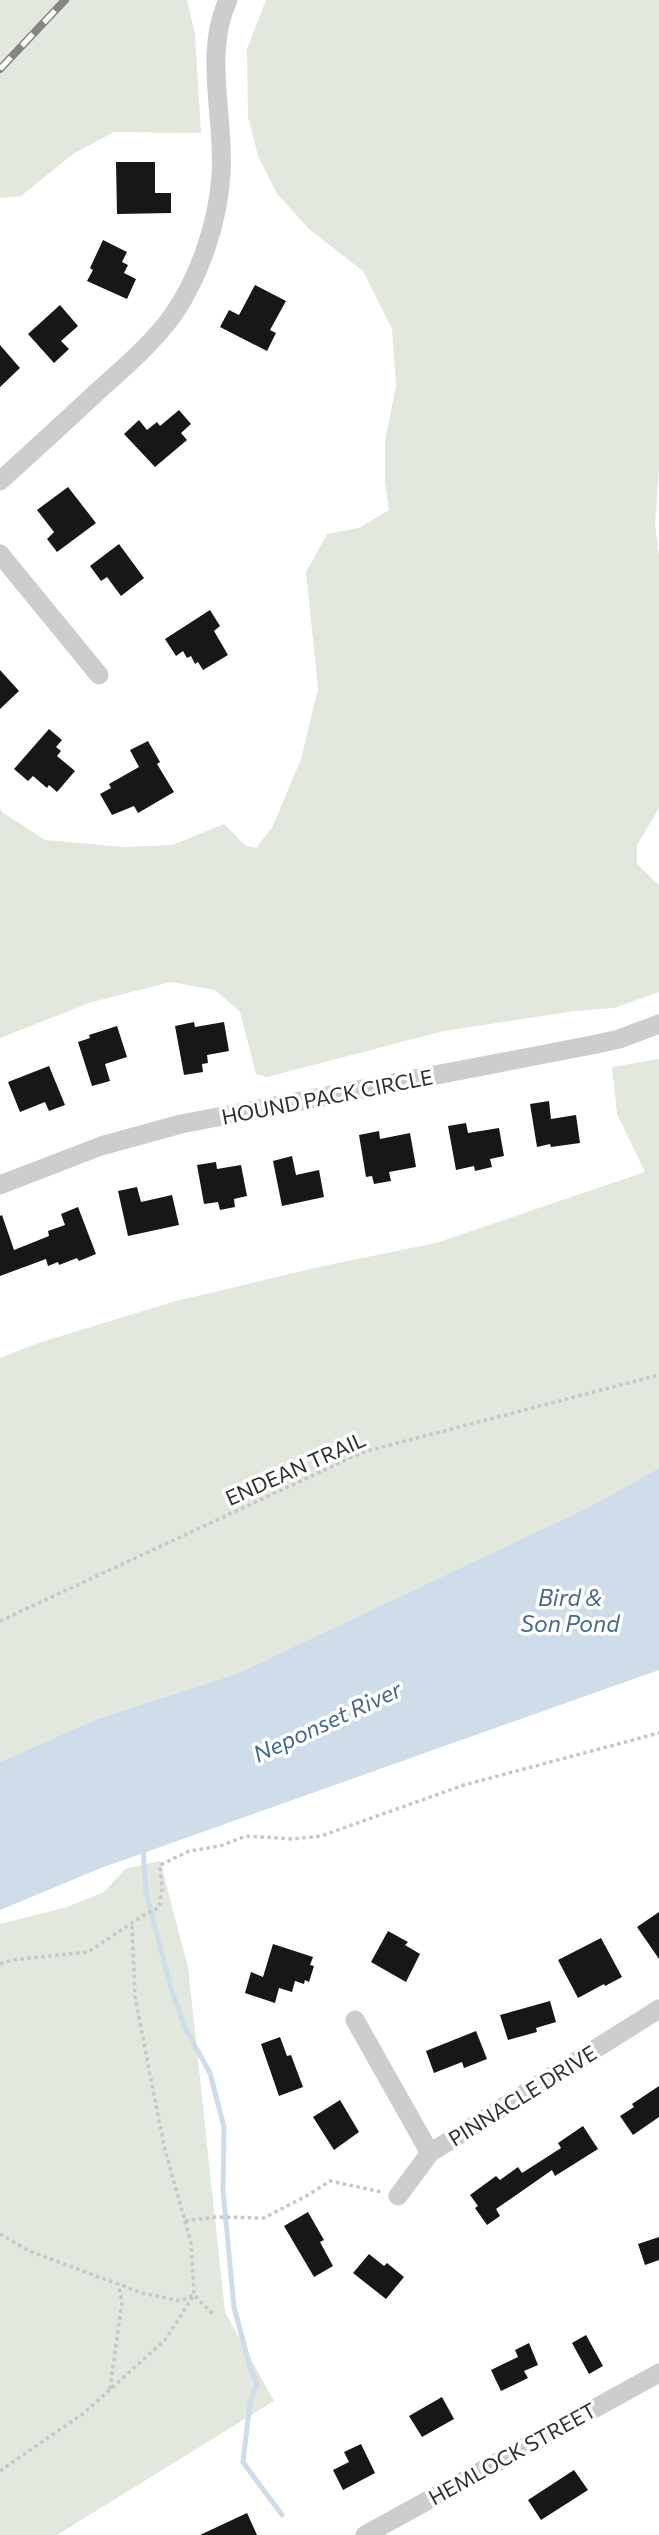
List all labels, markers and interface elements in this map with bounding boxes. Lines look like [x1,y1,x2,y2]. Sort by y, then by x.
street label: HOUND PACK CIRCLE [219,1063,435,1129]
street label: ENDEAN TRAIL [221,1426,369,1510]
water label: Bird & Son Pond [520,1583,621,1637]
water label: Neponset River [248,1674,406,1768]
street label: PINNACLE DRIVE [443,2039,601,2151]
street label: HEMLOCK STREET [424,2397,600,2509]

